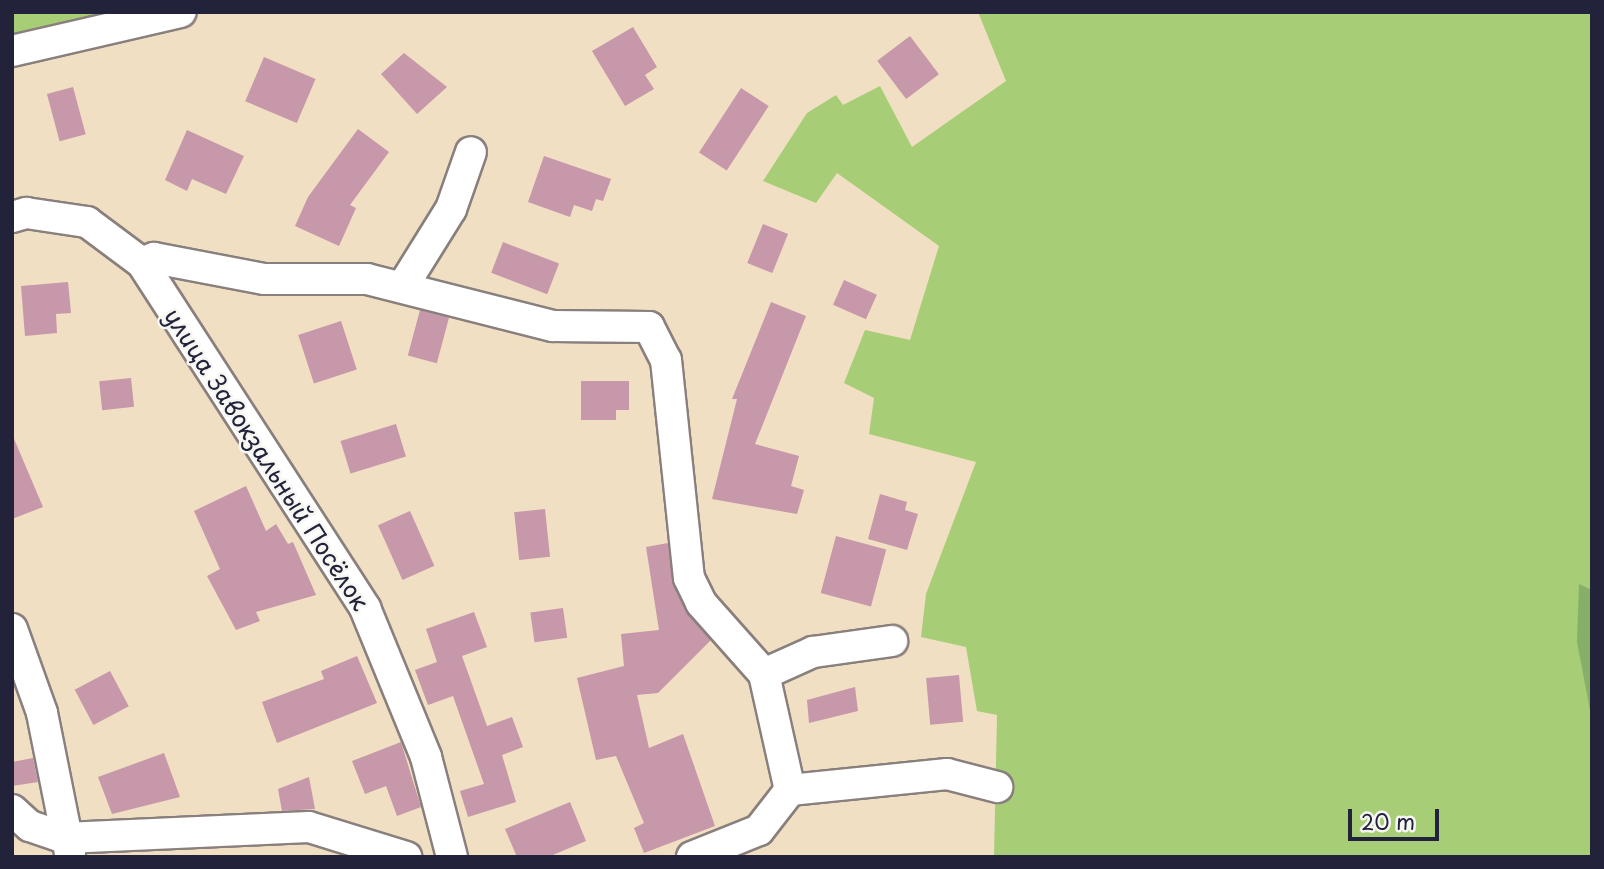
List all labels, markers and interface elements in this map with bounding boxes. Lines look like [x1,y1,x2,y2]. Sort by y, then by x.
street label: улица Завокзальный Посёлок [158,303,376,615]
scale bar [1352,796,1443,840]
text: 20 m [1361,805,1415,837]

